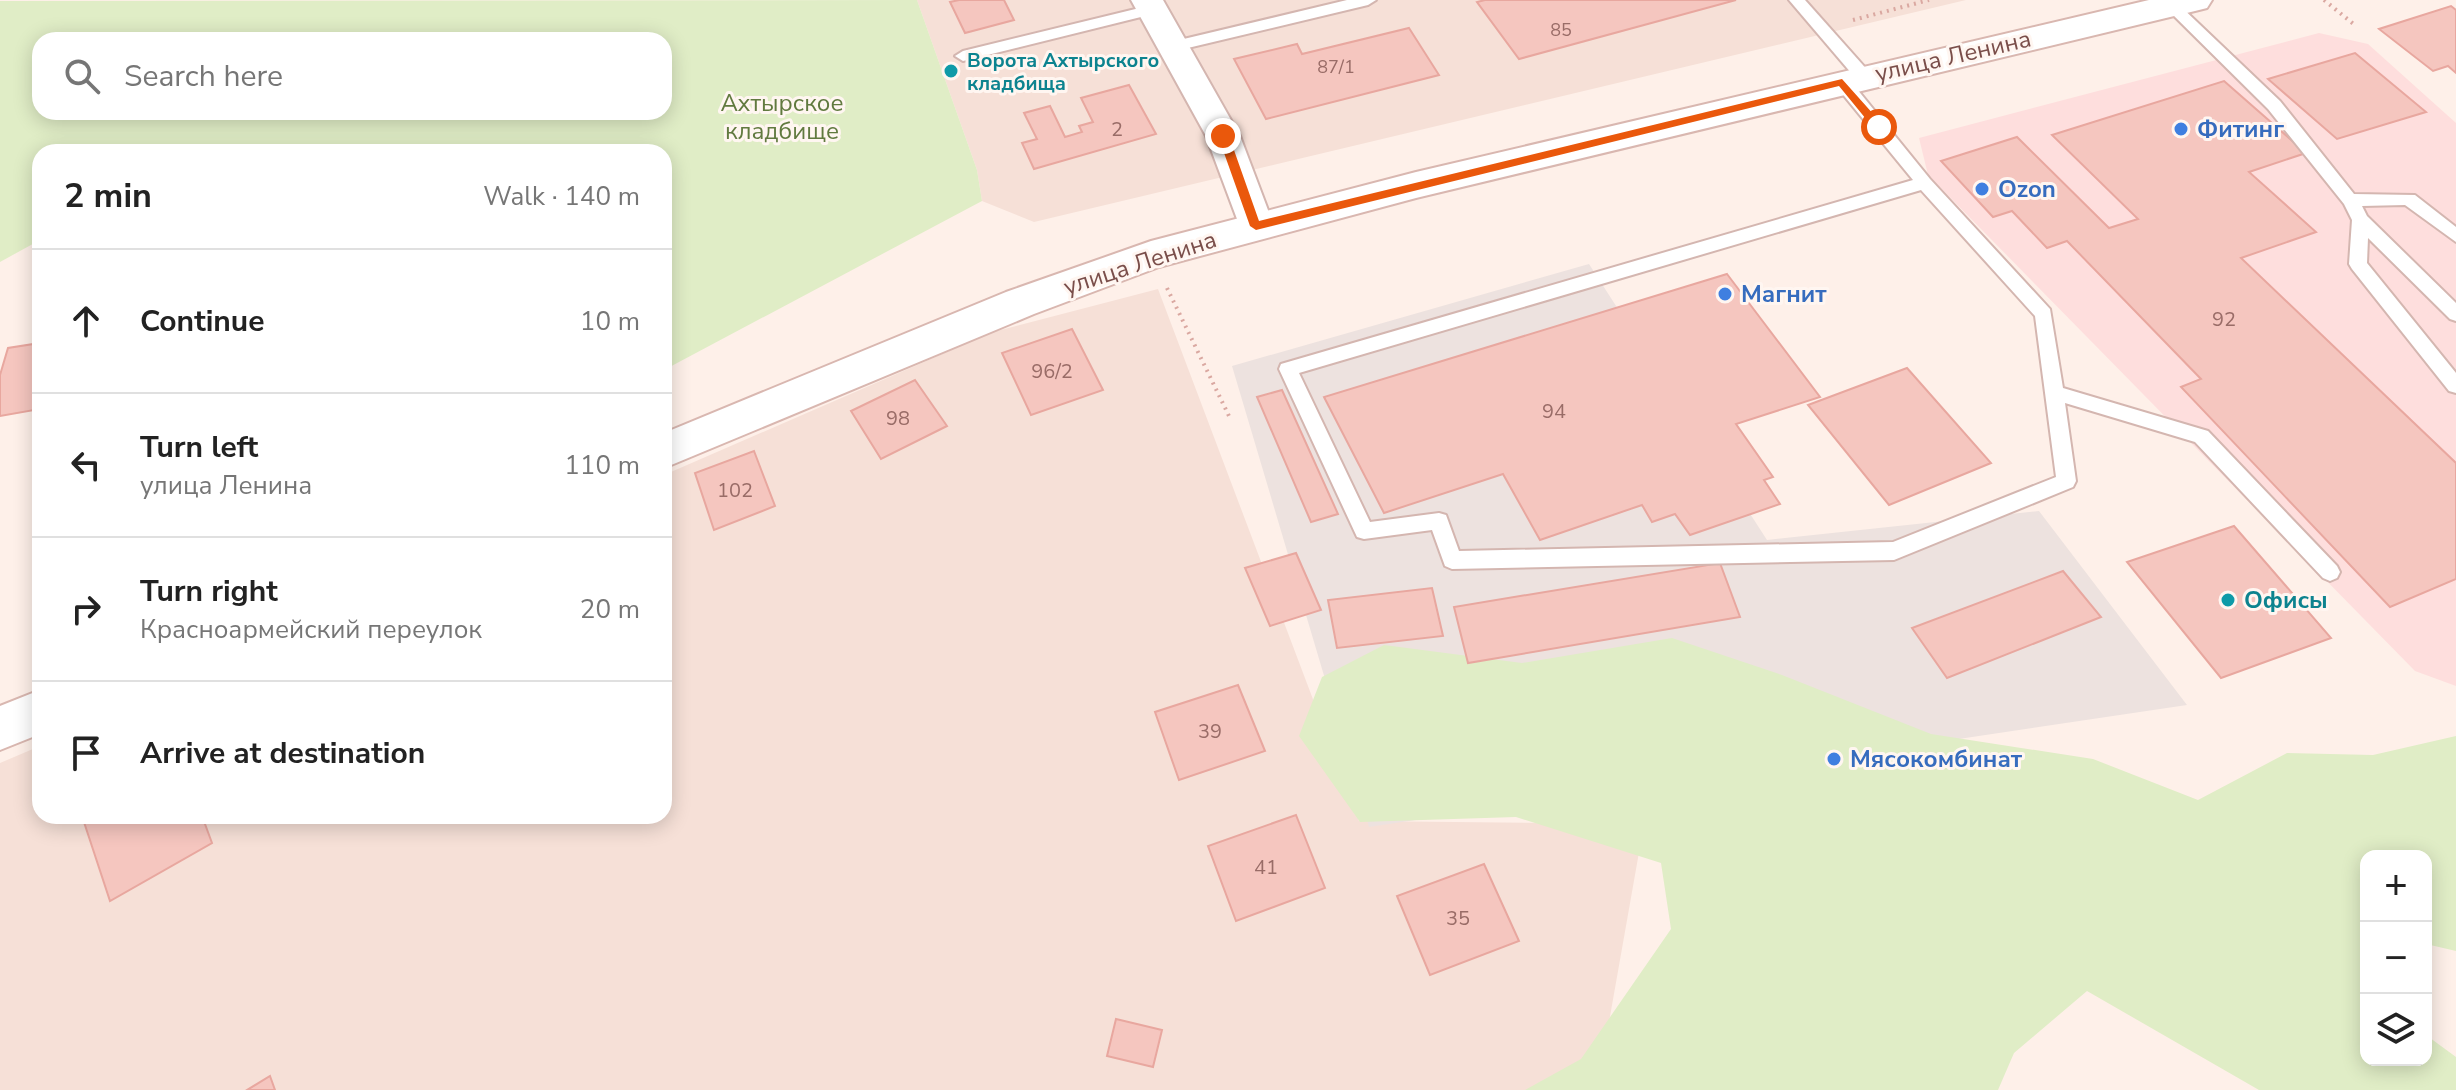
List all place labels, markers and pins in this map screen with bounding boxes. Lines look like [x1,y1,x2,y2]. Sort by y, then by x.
place label: Ворота Ахтырского кладбища [967,47,1159,97]
marker: Ворота Ахтырского кладбища [942,62,960,80]
place label: Фитинг [2197,113,2284,145]
marker: Фитинг [2172,120,2190,138]
place label: Ozon [1998,173,2056,205]
marker: Ozon [1973,180,1991,198]
place label: Магнит [1741,278,1827,310]
marker: Магнит [1716,285,1734,303]
place label: Офисы [2244,584,2328,616]
marker: Офисы [2219,591,2237,609]
place label: Мясокомбинат [1850,743,2023,775]
marker: Мясокомбинат [1825,750,1843,768]

